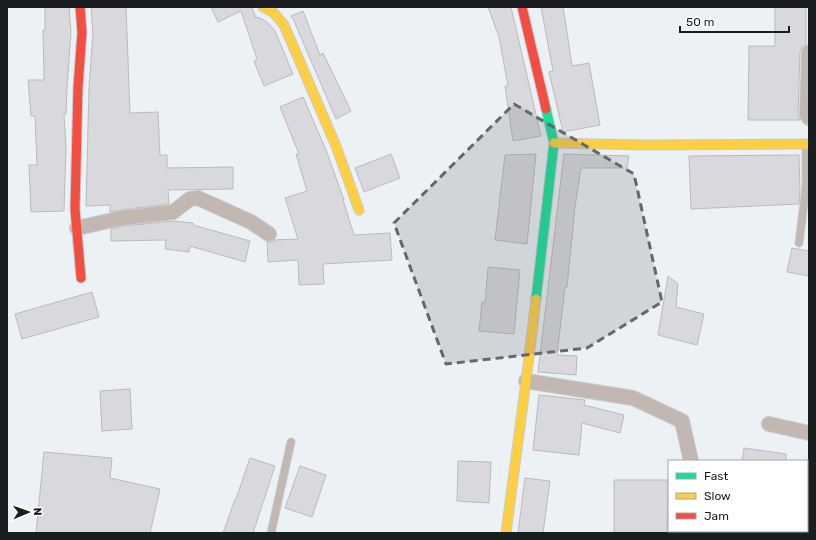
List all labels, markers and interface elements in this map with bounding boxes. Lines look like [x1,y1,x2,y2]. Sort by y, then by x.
scale bar [680,8,789,34]
text: 50 m [686,15,714,29]
legend [668,460,808,532]
text: Fast [704,469,728,483]
text: Slow [704,489,731,503]
north arrow [8,492,48,532]
text: N [31,507,44,516]
text: Jam [704,509,729,523]

